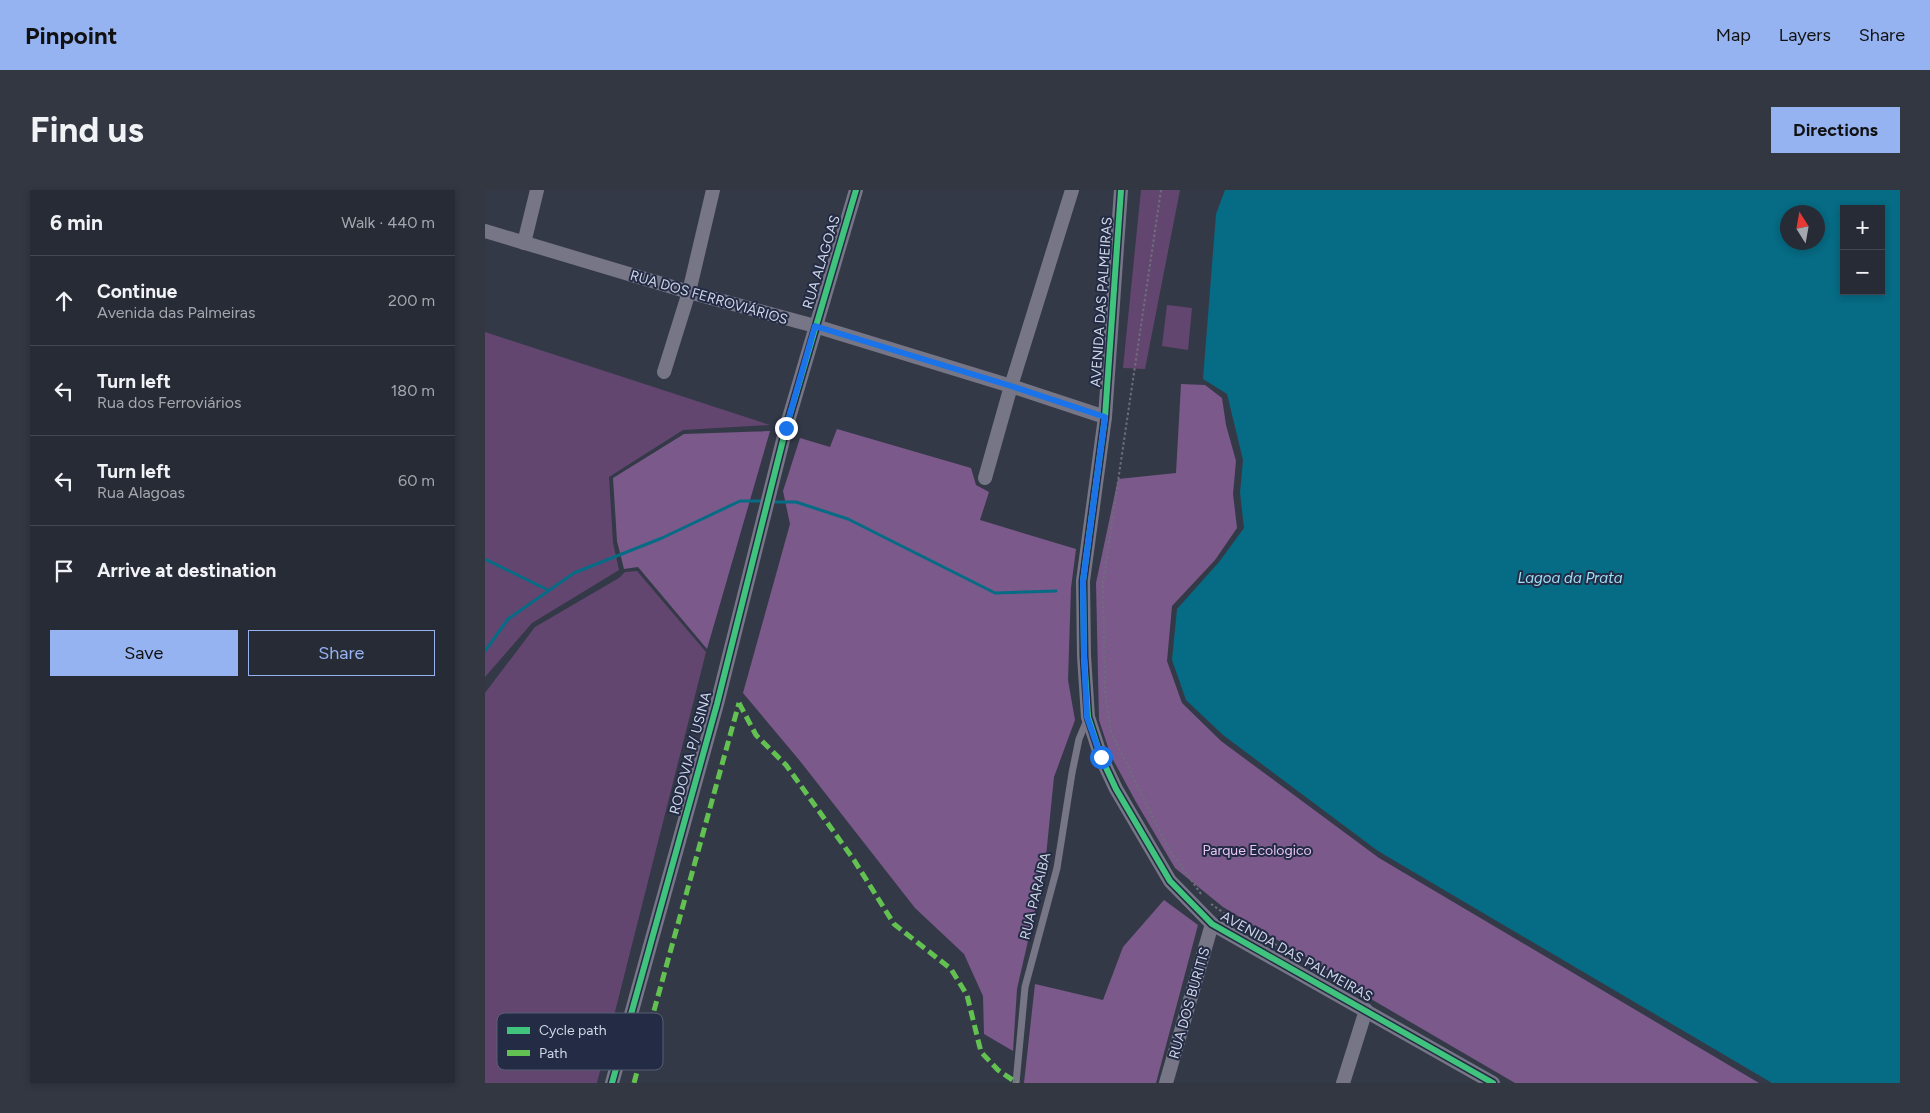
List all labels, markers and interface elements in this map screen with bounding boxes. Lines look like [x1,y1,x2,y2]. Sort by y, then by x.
text: Pinpoint [25,21,117,50]
text: Map [1716,24,1751,46]
text: Layers [1779,24,1831,46]
text: Share [1859,24,1905,46]
button: Directions [1771,107,1900,153]
text: Find us [30,109,144,151]
north arrow [1780,205,1825,250]
map controls [1840,205,1885,295]
button: + [1840,205,1885,250]
text: 6 min [50,210,103,235]
text: Walk · 440 m [341,213,435,232]
street label: RUA ALAGOAS [799,213,844,311]
street label: AVENIDA DAS PALMEIRAS [1087,216,1116,388]
button: − [1840,250,1885,295]
street label: RUA DOS FERROVIÁRIOS [628,267,790,328]
text: Continue [97,280,177,303]
icon: ahead [50,287,78,315]
text: 200 m [388,291,435,310]
text: Avenida das Palmeiras [97,303,255,322]
text: Turn left [97,370,171,393]
icon: left [50,377,78,405]
text: 180 m [391,381,435,400]
text: Rua dos Ferroviários [97,393,241,412]
route end [775,417,798,440]
text: Turn left [97,460,171,483]
icon: left [50,467,78,495]
text: 60 m [398,471,435,490]
text: Rua Alagoas [97,483,185,502]
icon: arrive [50,557,78,585]
text: Arrive at destination [97,559,276,582]
water label: Lagoa da Prata [1517,569,1623,587]
button: Save [50,630,238,676]
button: Share [248,630,435,676]
street label: RODOVIA P/ USINA [666,690,715,816]
route start [1090,746,1113,769]
park label: Parque Ecologico [1202,842,1312,859]
street label: RUA PARAIBA [1016,850,1055,941]
street label: AVENIDA DAS PALMEIRAS [1218,908,1376,1005]
street label: RUA DOS BURITIS [1165,945,1214,1061]
legend [497,1013,663,1070]
text: Cycle path [539,1022,607,1039]
text: Path [539,1045,567,1062]

